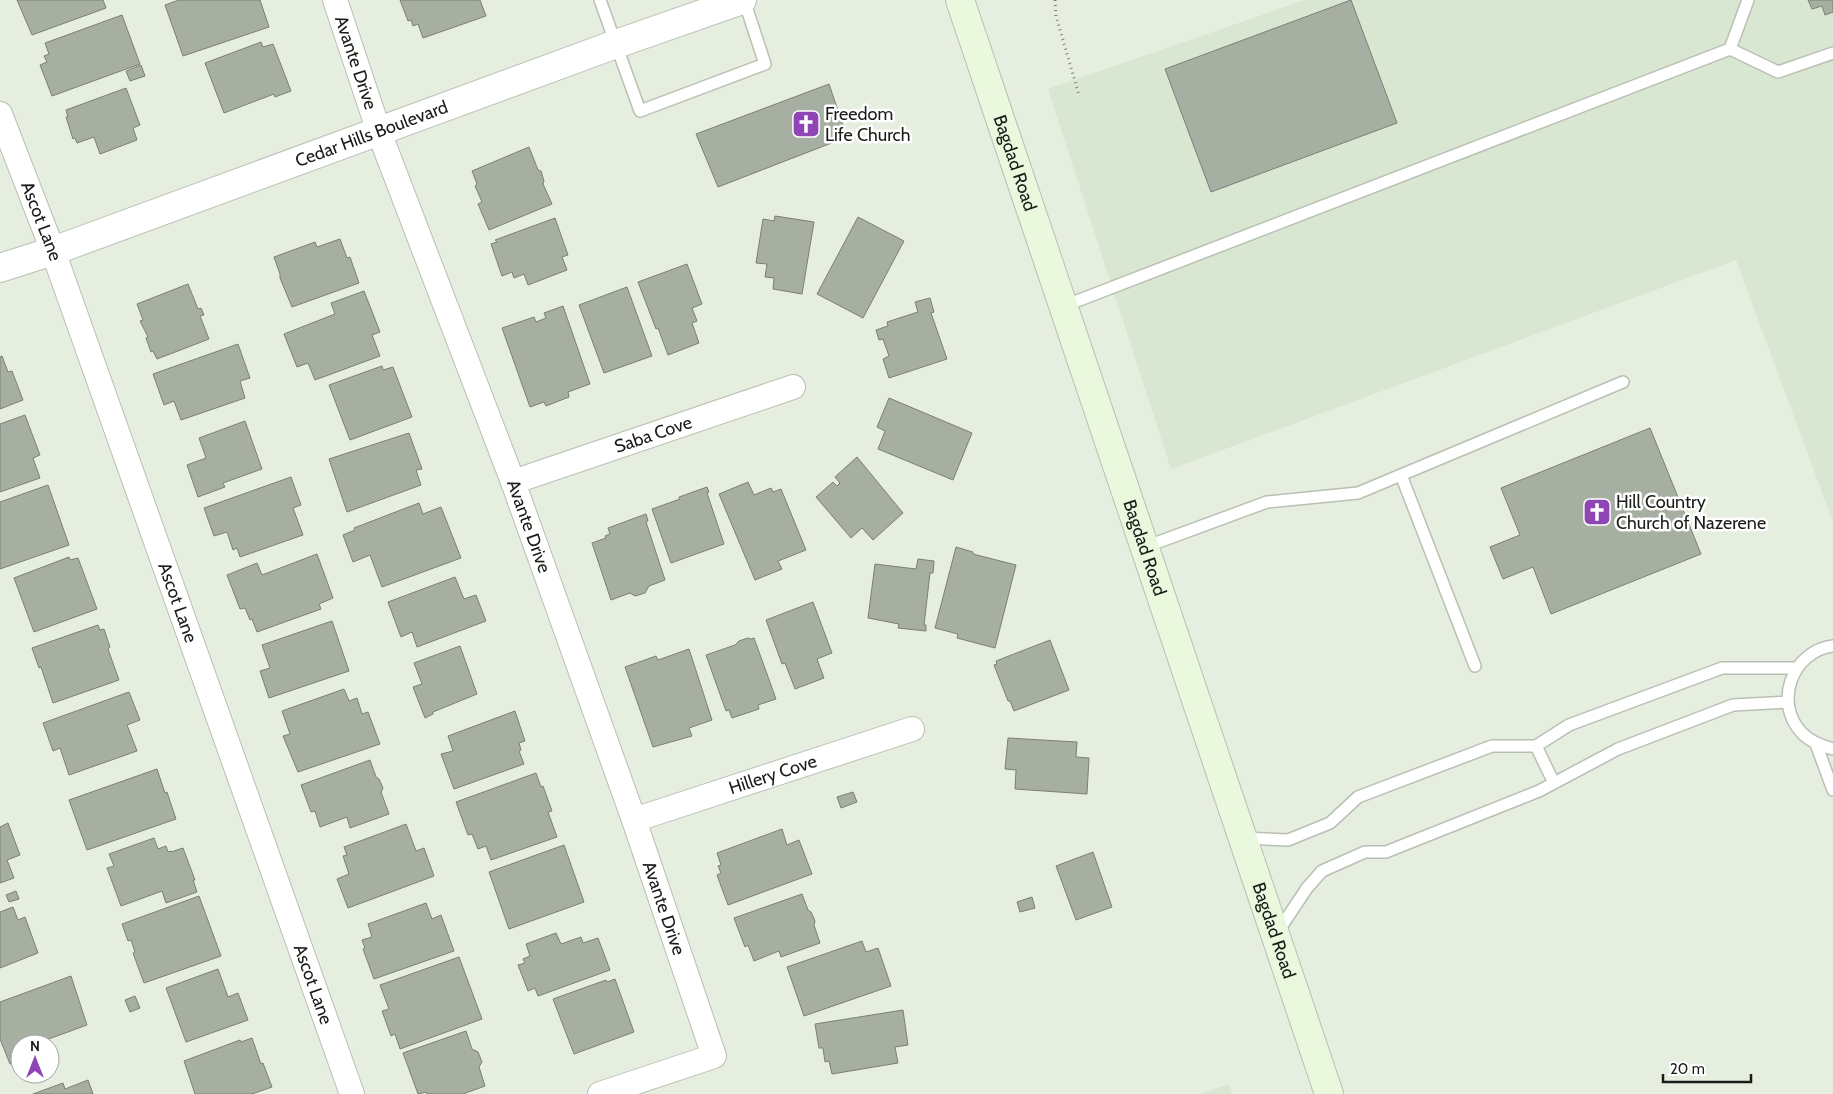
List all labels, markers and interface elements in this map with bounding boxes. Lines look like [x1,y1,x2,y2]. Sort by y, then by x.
street label: Avante Drive [330,13,382,112]
street label: Cedar Hills Boulevard [292,96,451,172]
place label: Freedom Life Church [825,103,911,146]
church icon: Freedom Life Church [791,109,821,139]
street label: Bagdad Road [989,112,1041,214]
street label: Ascot Lane [16,178,67,264]
street label: Saba Cove [612,411,695,458]
street label: Avante Drive [502,477,556,576]
place label: Hill Country Church of Nazerene [1616,491,1766,534]
street label: Bagdad Road [1118,497,1171,599]
church icon: Hill Country Church of Nazerene [1582,497,1612,527]
street label: Ascot Lane [153,560,202,646]
street label: Hillery Cove [726,750,820,799]
street label: Avante Drive [638,858,690,958]
street label: Bagdad Road [1247,880,1300,981]
street label: Ascot Lane [289,941,337,1027]
north arrow [10,1034,60,1084]
text: N [30,1037,40,1055]
scale bar [1663,1052,1750,1084]
text: 20 m [1670,1060,1705,1078]

